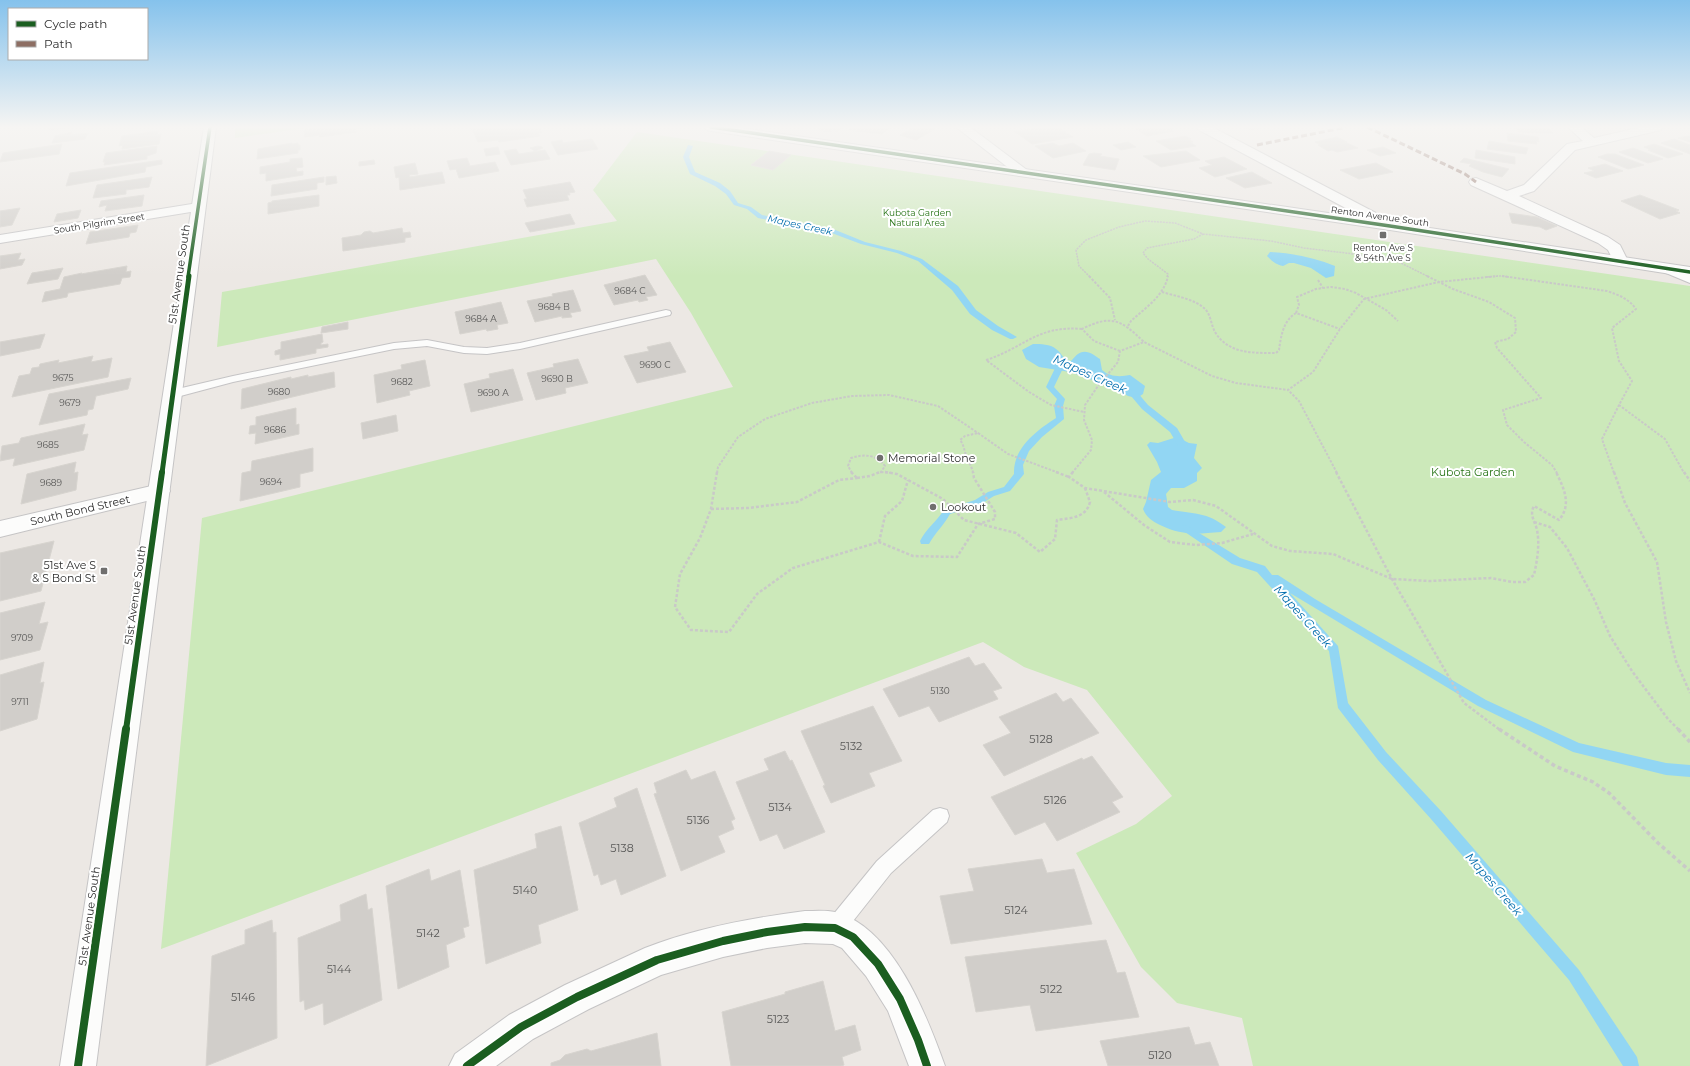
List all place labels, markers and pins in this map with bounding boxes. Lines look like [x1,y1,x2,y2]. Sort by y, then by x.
marker: Renton Ave S & 54th Ave S [1378,230,1388,240]
place label: Renton Ave S & 54th Ave S [1353,242,1413,263]
place label: Memorial Stone [888,451,976,465]
marker: Memorial Stone [875,453,885,463]
place label: Lookout [941,500,987,514]
marker: Lookout [928,502,938,512]
place label: 51st Ave S & S Bond St [32,558,97,585]
marker: 51st Ave S & S Bond St [99,566,109,576]

